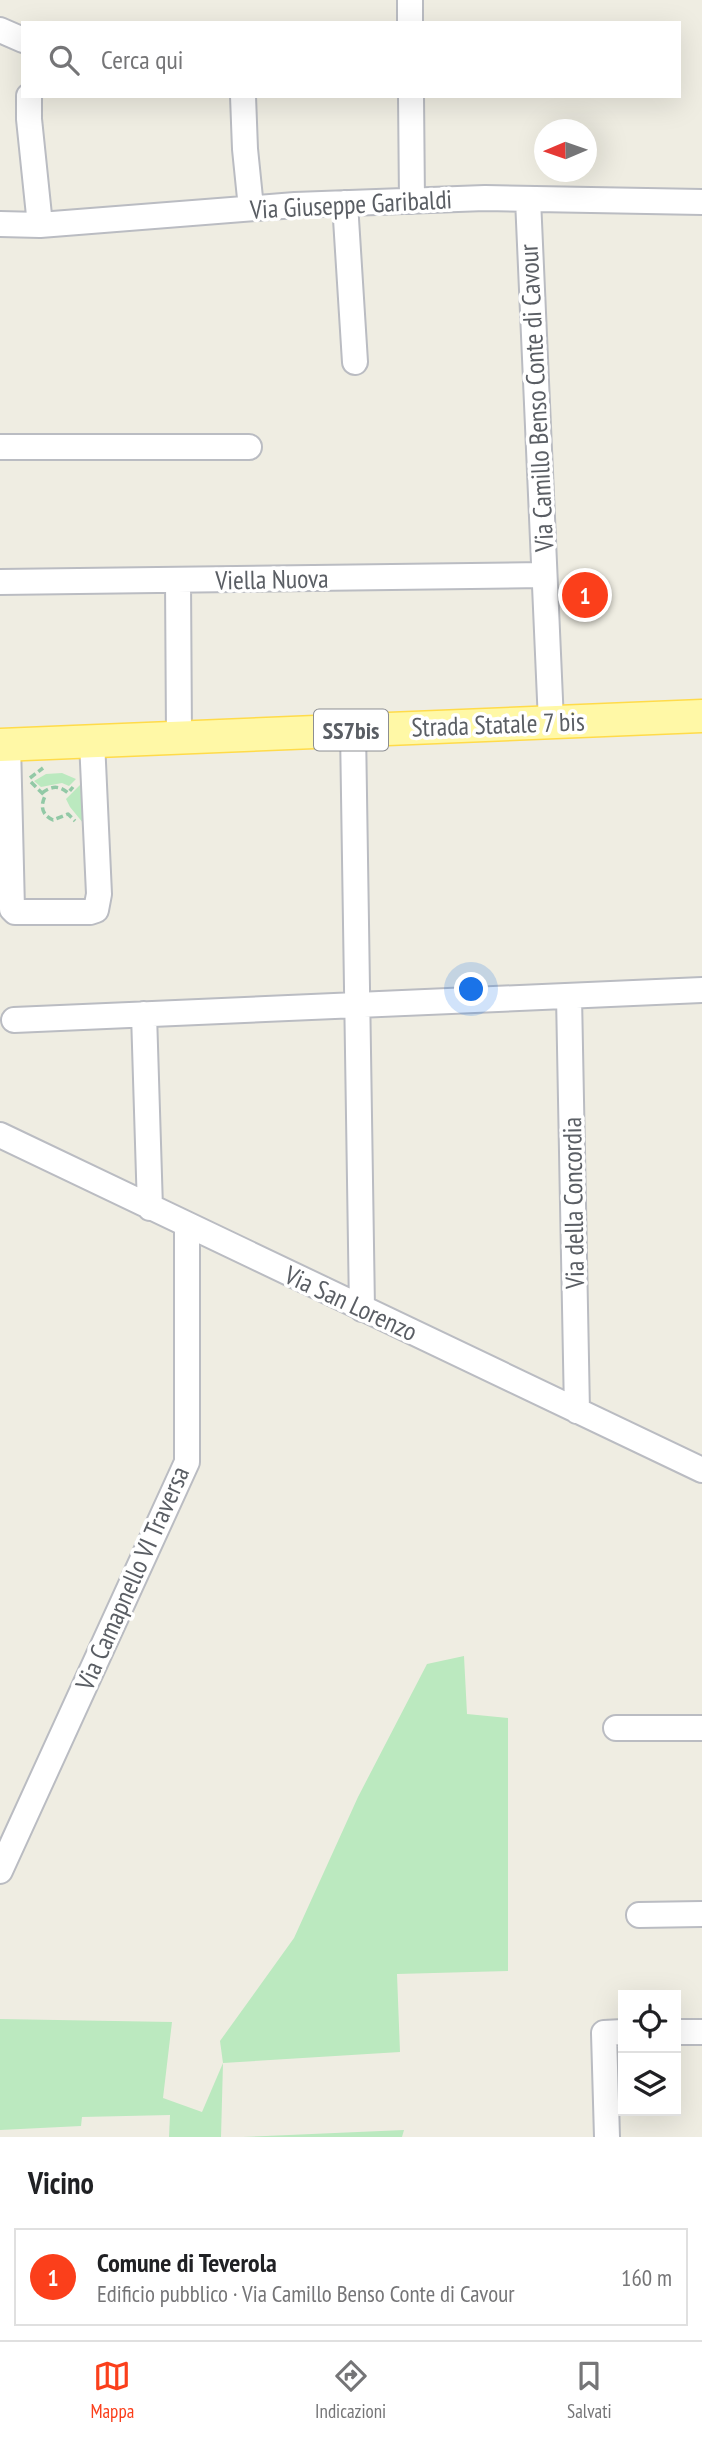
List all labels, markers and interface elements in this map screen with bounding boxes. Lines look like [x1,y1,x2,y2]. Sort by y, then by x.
search box [21,21,681,98]
icon: search [45,41,83,79]
text: Cerca qui [101,43,183,76]
north arrow [534,119,597,182]
street label: Via Giuseppe Garibaldi [248,182,453,226]
street label: Via Camillo Benso Conte di Cavour [511,243,561,554]
street label: Viella Nuova [214,562,329,597]
pin: 1 [562,569,608,621]
street label: Strada Statale 7 bis [411,704,585,744]
road number: SS7bis [314,710,388,750]
your location [454,972,488,1006]
street label: Via della Concordia [555,1117,591,1290]
street label: Via San Lorenzo [279,1258,423,1348]
street label: Via Camapnello VI Traversa [67,1461,196,1696]
map controls [618,1990,681,2116]
button: locate [618,1990,681,2053]
button: layers [618,2053,681,2116]
text: Vicino [28,2163,94,2202]
text: Comune di Teverola [97,2246,277,2279]
text: 1 [48,2263,59,2292]
text: 160 m [621,2263,672,2292]
text: Edificio pubblico · Via Camillo Benso Conte di Cavour [97,2279,515,2308]
tab: Mappa [90,2357,134,2423]
tab: Indicazioni [315,2357,386,2423]
tab: Salvati [567,2357,612,2423]

